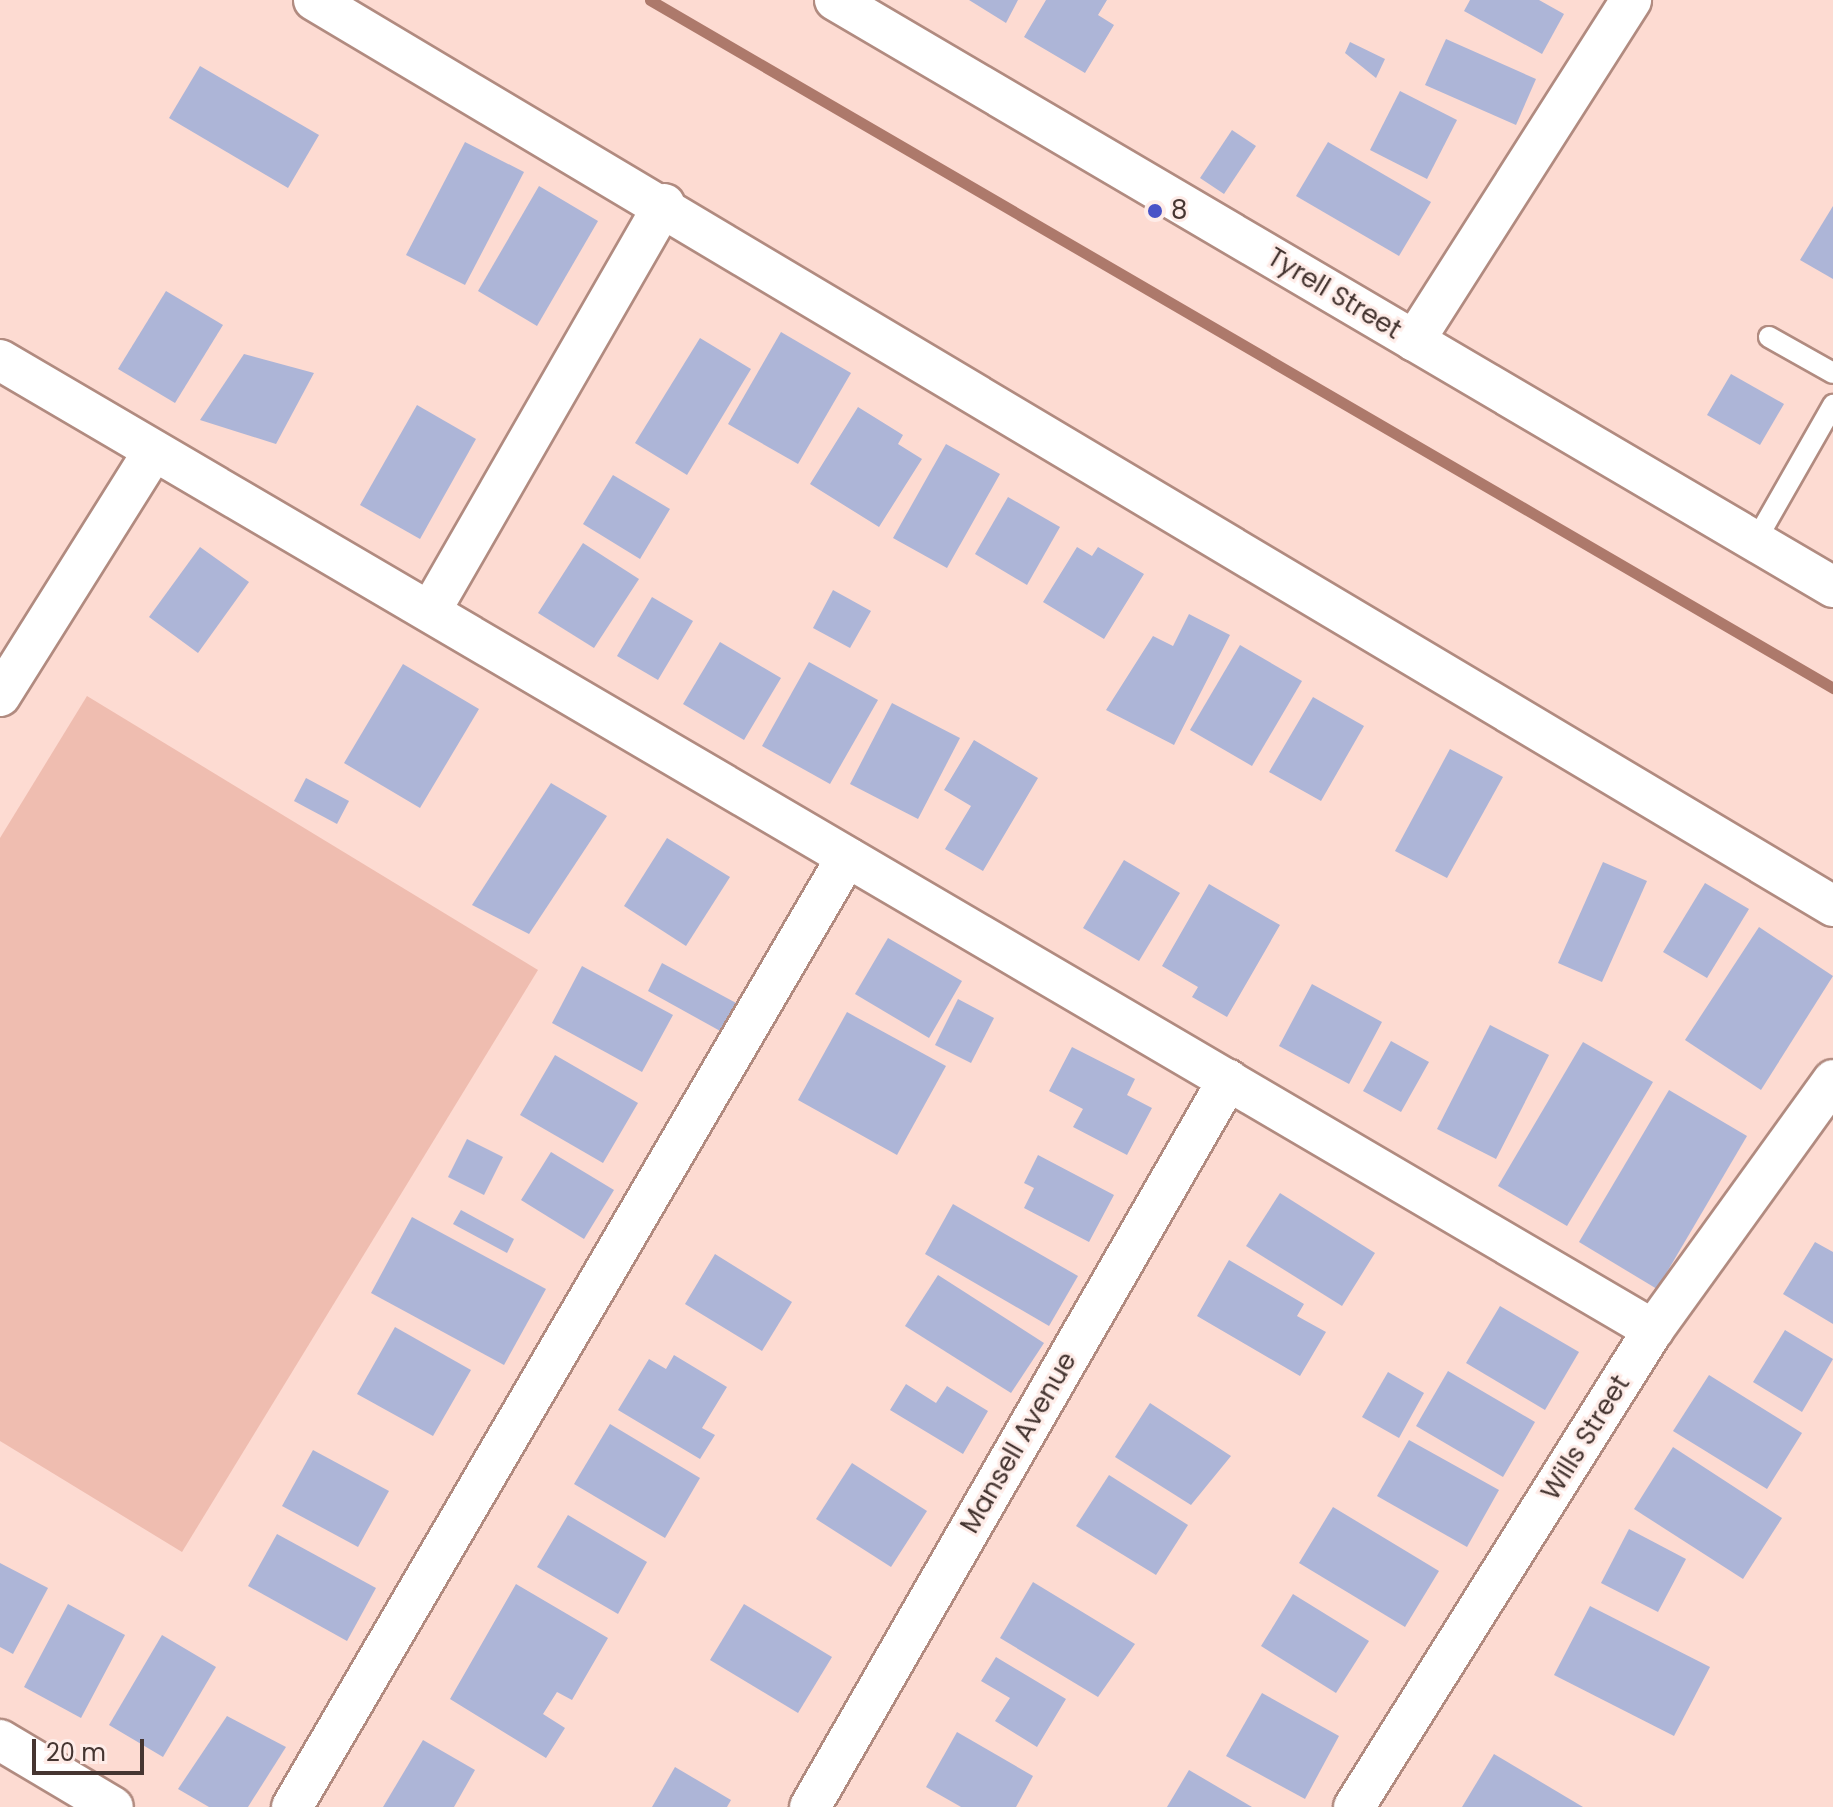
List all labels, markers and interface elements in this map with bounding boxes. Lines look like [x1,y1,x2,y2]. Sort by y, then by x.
place label: 8 [1171,195,1187,227]
marker: 8 [1146,202,1164,220]
street label: Tyrell Street [1262,242,1406,346]
street label: Mansell Avenue [955,1347,1083,1539]
street label: Wills Street [1535,1370,1637,1506]
scale bar [36,1723,148,1773]
text: 20 m [46,1736,106,1769]

